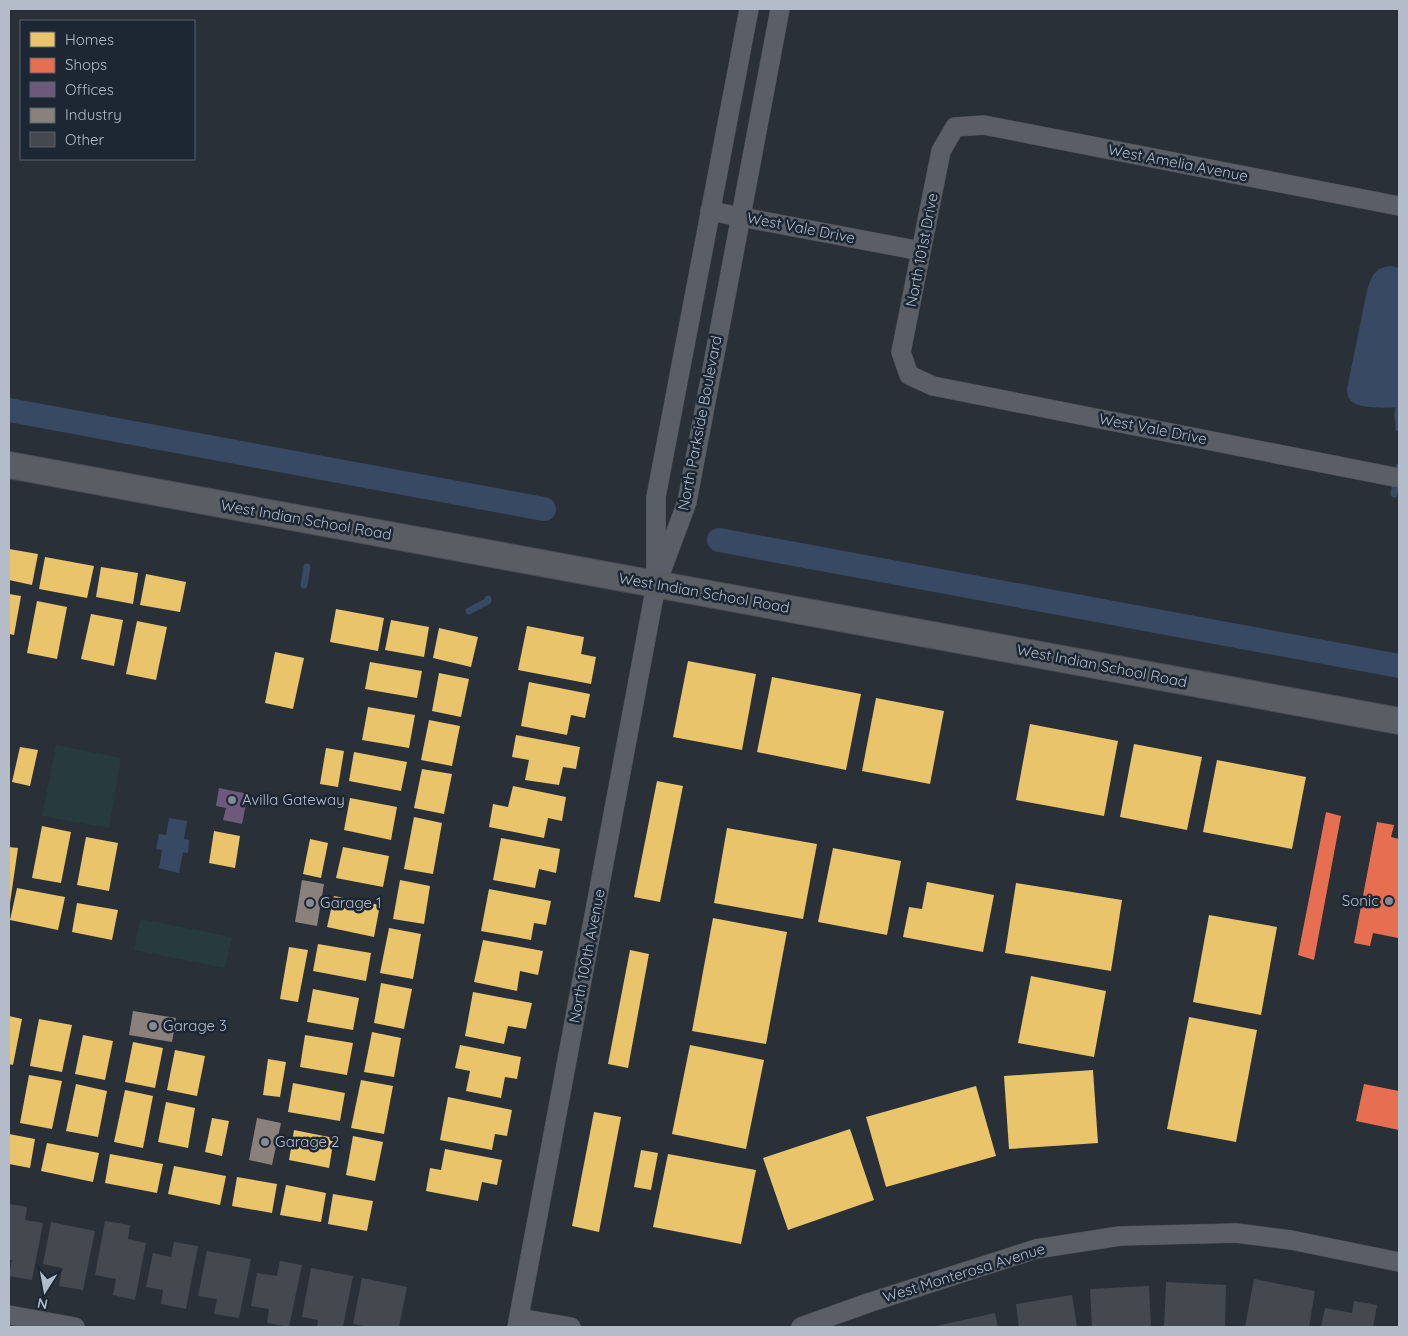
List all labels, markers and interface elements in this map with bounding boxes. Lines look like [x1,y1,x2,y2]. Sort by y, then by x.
legend [20,20,195,160]
text: Homes [65,30,114,49]
text: Shops [65,55,107,74]
text: Offices [65,80,114,99]
text: Industry [65,105,122,124]
text: Other [65,130,105,149]
street label: West Amelia Avenue [1107,140,1250,185]
street label: North 101st Drive [901,191,942,309]
street label: West Vale Drive [745,208,857,247]
street label: North Parkside Boulevard [673,334,726,512]
street label: West Vale Drive [1097,409,1209,448]
street label: West Indian School Road [219,495,393,544]
street label: West Indian School Road [617,568,791,617]
street label: West Indian School Road [1015,640,1189,691]
place label: Avilla Gateway [242,790,345,809]
marker: Avilla Gateway [226,794,238,806]
street label: North 100th Avenue [564,887,609,1024]
place label: Sonic [1342,891,1379,910]
place label: Garage 1 [320,893,382,912]
marker: Sonic [1383,895,1395,907]
marker: Garage 1 [304,897,316,909]
place label: Garage 3 [163,1016,227,1035]
marker: Garage 3 [147,1020,159,1032]
place label: Garage 2 [275,1132,339,1151]
marker: Garage 2 [259,1136,271,1148]
street label: West Monterosa Avenue [880,1239,1047,1306]
north arrow [20,1266,70,1316]
text: N [36,1294,49,1314]

